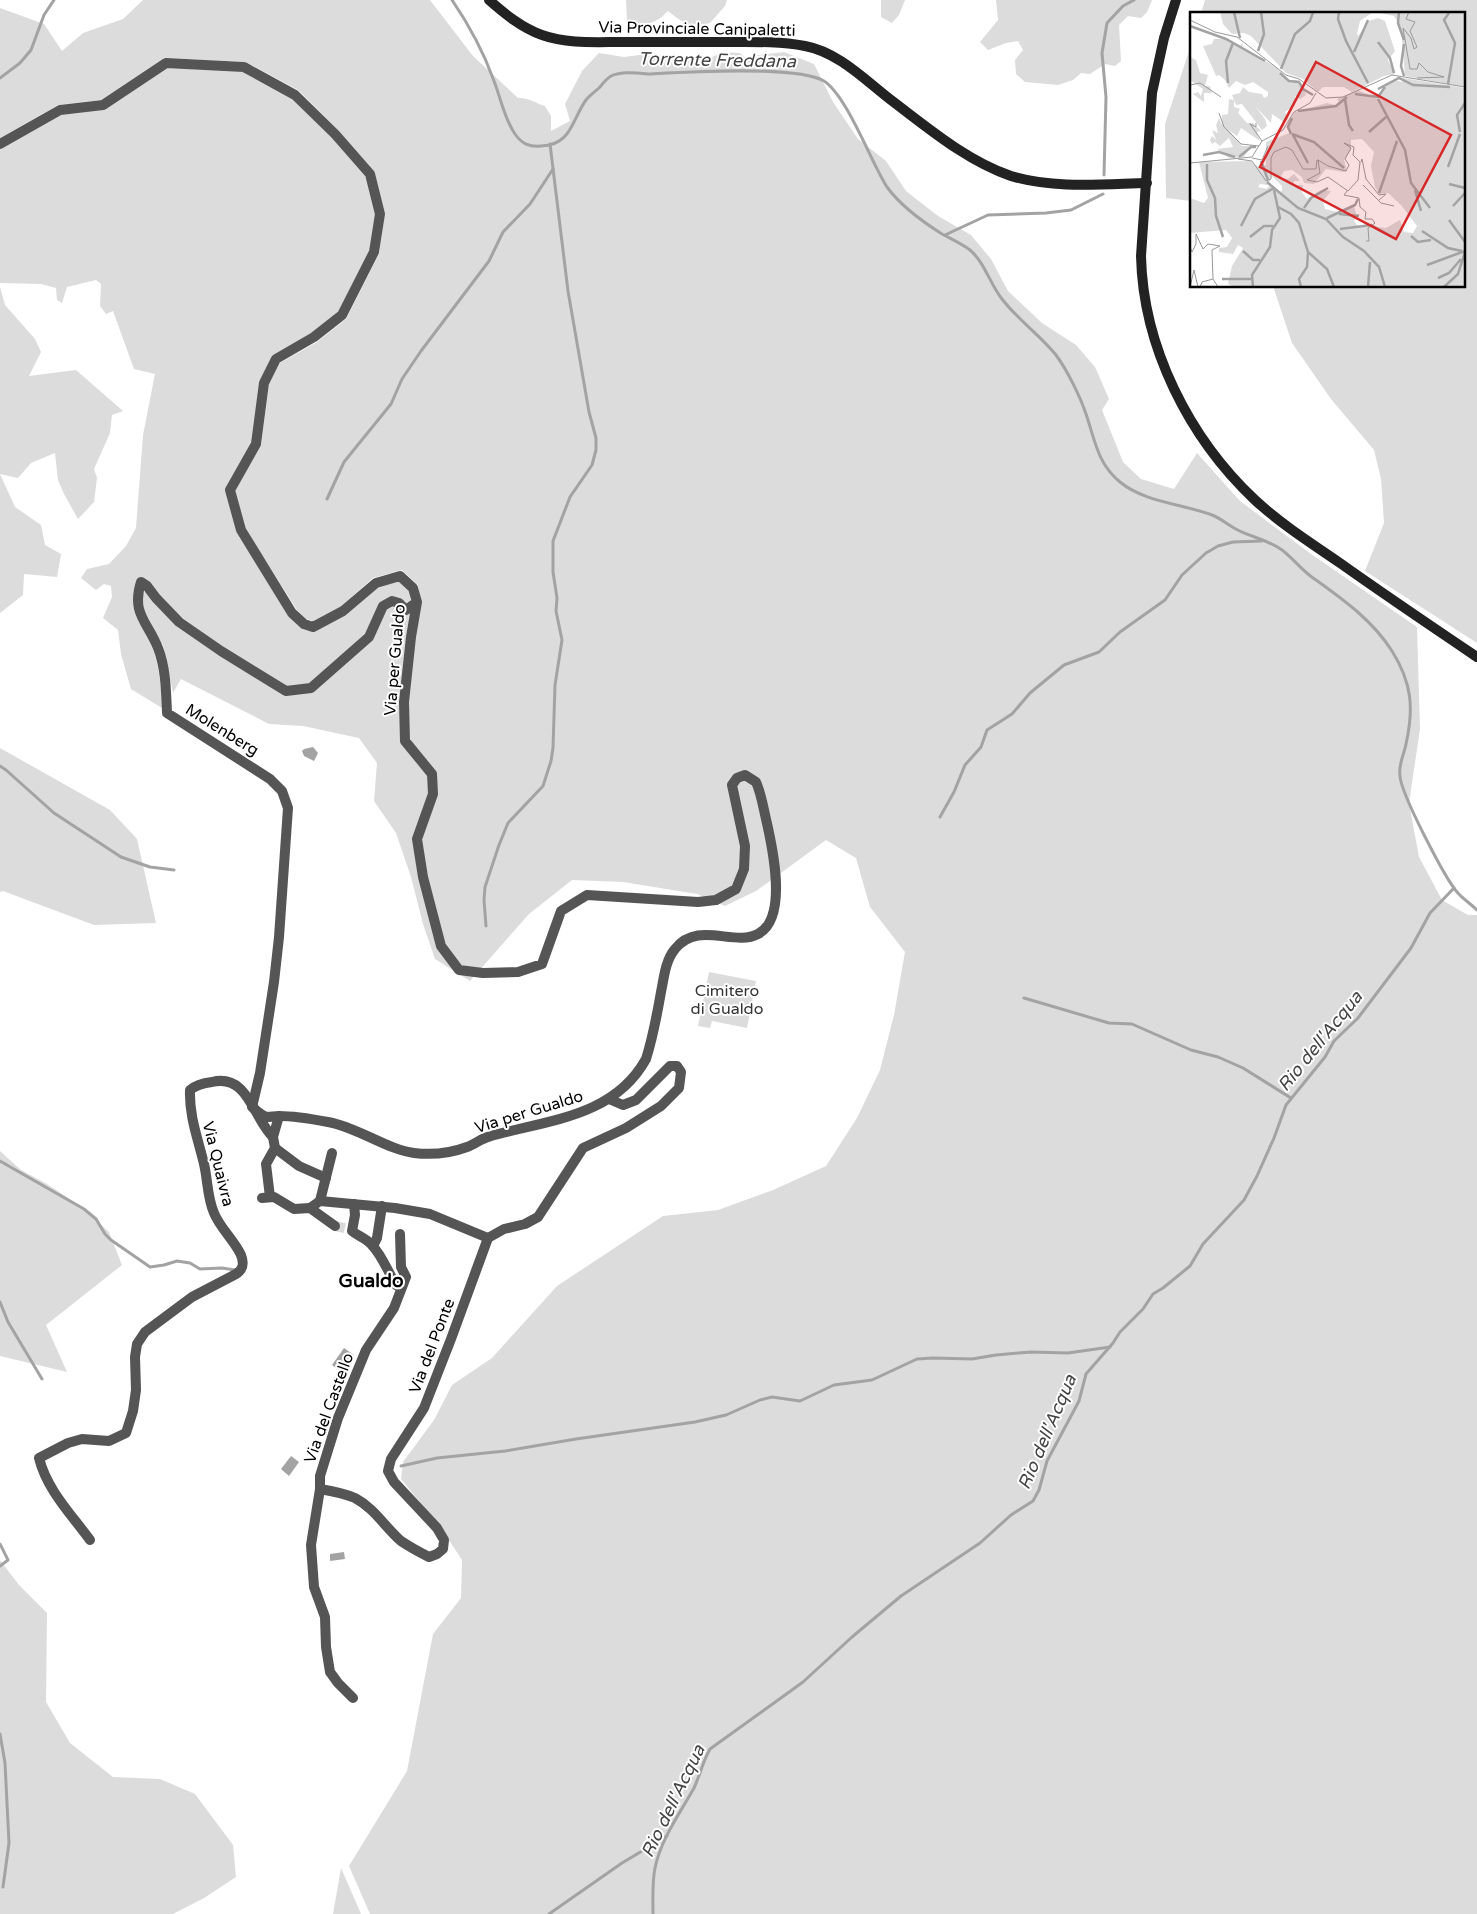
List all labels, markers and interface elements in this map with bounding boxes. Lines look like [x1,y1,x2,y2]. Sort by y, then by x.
inset map [1190,12,1464,288]
street label: Via Provinciale Canipaletti [598,17,796,41]
water label: Torrente Freddana [638,48,797,72]
street label: Via per Gualdo [380,603,410,717]
street label: Molenberg [182,700,262,760]
park label: Cimitero di Gualdo [691,981,763,1019]
water label: Rio dell'Acqua [1273,986,1368,1096]
street label: Via per Gualdo [472,1086,586,1138]
street label: Via Quaivra [198,1119,238,1209]
district label: Gualdo [339,1270,403,1292]
street label: Via del Ponte [405,1296,459,1396]
street label: Via del Castello [300,1350,358,1466]
water label: Rio dell'Acqua [1013,1370,1081,1493]
water label: Rio dell'Acqua [636,1740,710,1861]

